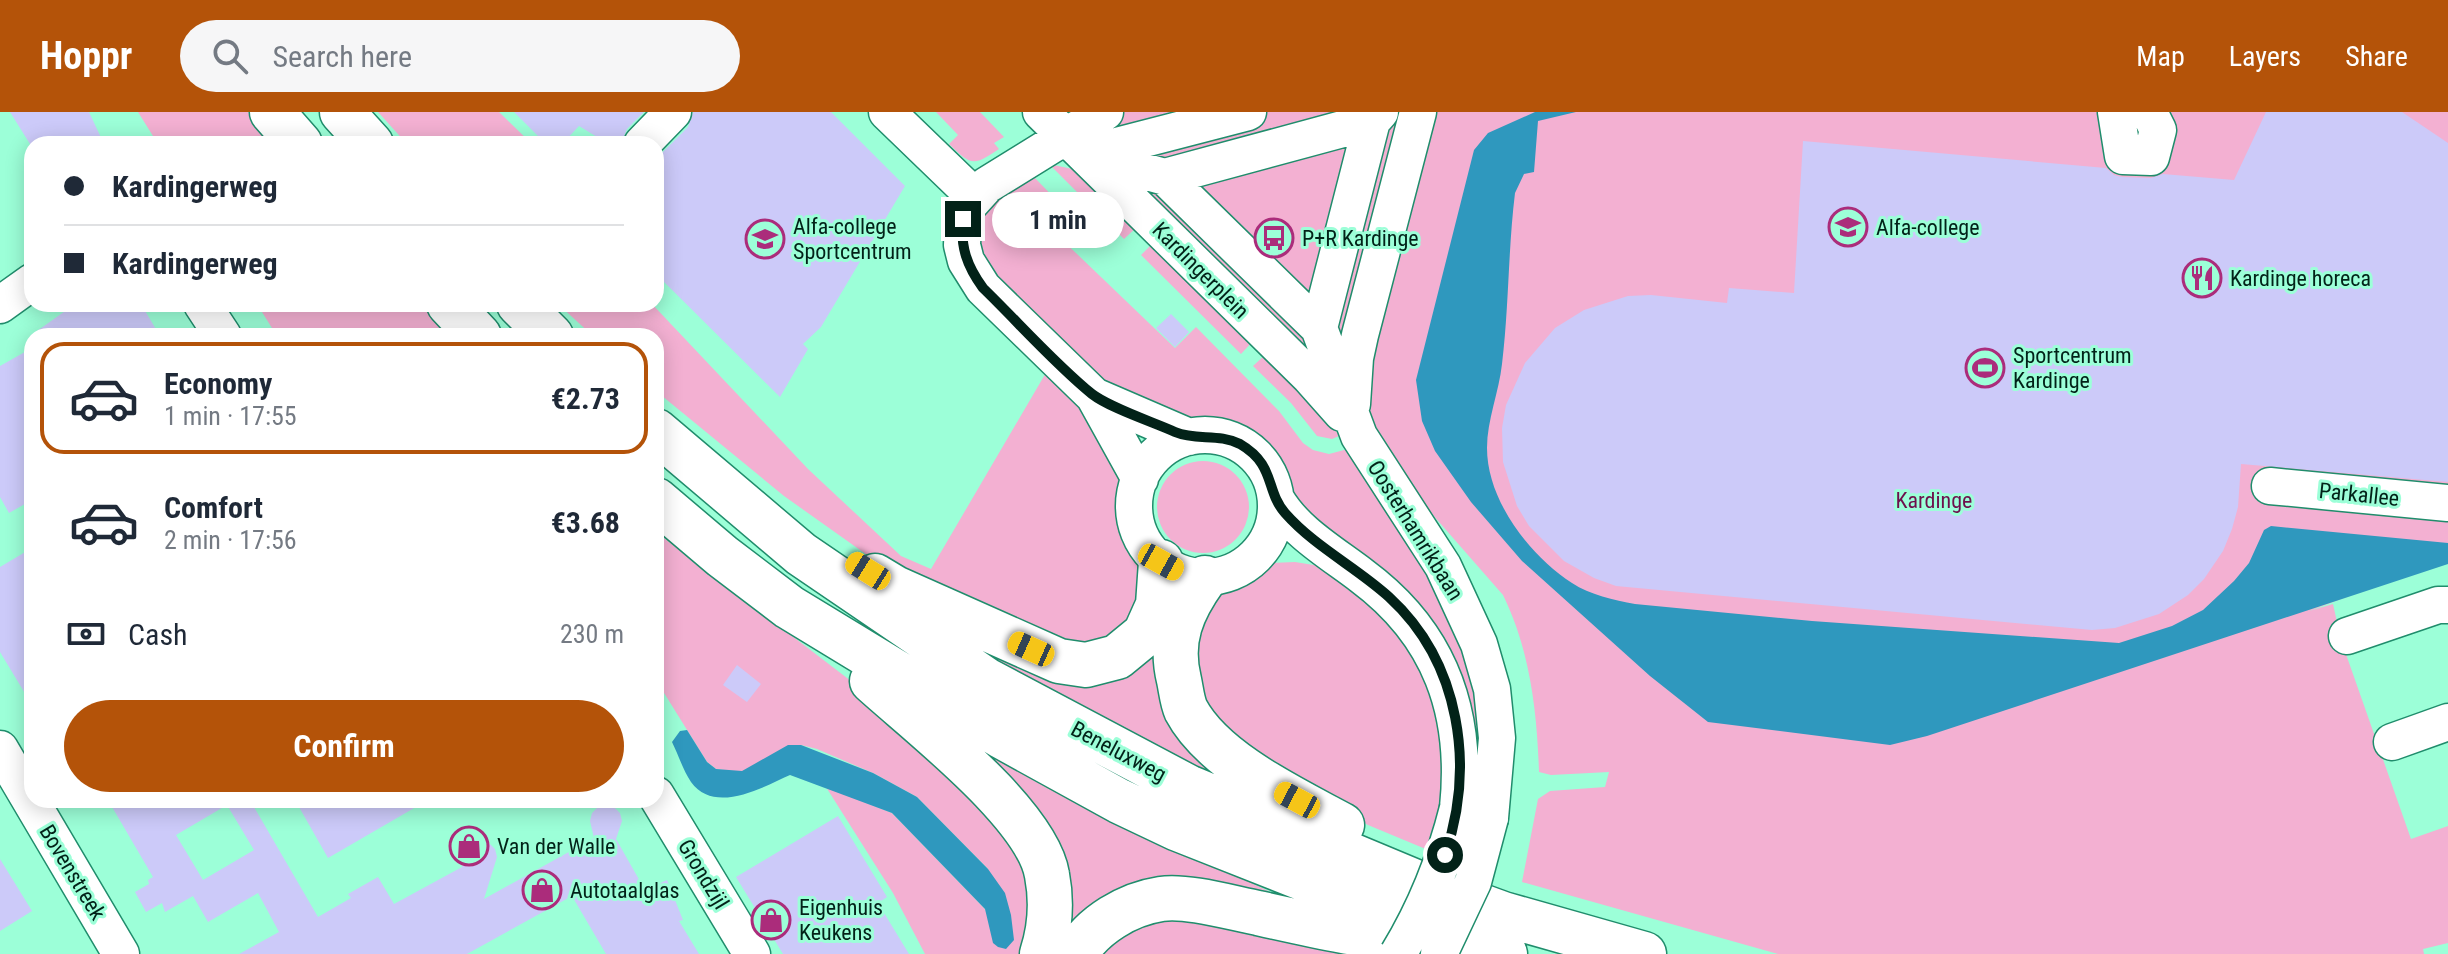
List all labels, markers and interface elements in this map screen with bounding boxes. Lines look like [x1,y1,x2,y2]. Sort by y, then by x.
search box [180,20,740,92]
text: Hoppr [40,34,132,78]
icon: search [208,34,252,78]
text: Search here [272,39,412,74]
text: Map [2136,40,2185,73]
text: Layers [2229,40,2301,73]
text: Share [2345,40,2408,73]
text: Kardingerweg [112,169,278,204]
callout: 1 min [991,191,1123,247]
route end [945,201,981,237]
text: 1 min [1029,205,1087,235]
school or university icon: Alfa-college [1827,206,1869,248]
place label: Alfa-college Sportcentrum [793,214,912,264]
place label: Alfa-college [1876,215,1979,240]
street label: Kardingerplein [1147,217,1254,324]
bus stop icon: P+R Kardinge [1253,217,1295,259]
school or university icon: Alfa-college Sportcentrum [744,218,786,260]
place label: P+R Kardinge [1302,226,1419,251]
text: Kardingerweg [112,246,278,281]
restaurant icon: Kardinge horeca [2181,257,2223,299]
place label: Kardinge horeca [2230,266,2371,291]
place label: Sportcentrum Kardinge [2013,343,2132,393]
sports icon: Sportcentrum Kardinge [1964,347,2006,389]
icon: car [68,362,140,434]
text: Economy [164,366,272,401]
text: €2.73 [551,381,620,416]
text: 1 min · 17:55 [164,401,297,431]
street label: Oosterhamrikbaan [1363,456,1469,605]
street label: Parkallee [2318,478,2400,511]
icon: car [68,486,140,558]
park label: Kardinge [1896,488,1972,513]
text: Comfort [164,490,263,525]
text: €3.68 [551,505,620,540]
text: 2 min · 17:56 [164,525,297,555]
car [1134,540,1188,584]
car [841,548,895,594]
icon: cash [64,612,108,656]
text: Cash [128,617,188,652]
text: 230 m [560,619,624,649]
car [1004,628,1058,670]
button: Confirm [64,700,624,792]
street label: Beneluxweg [1067,716,1171,787]
car [1270,778,1324,822]
street label: Bovenstreek [34,820,111,925]
shop icon: Van der Walle [448,825,490,867]
place label: Van der Walle [497,834,615,859]
street label: Grondzijl [673,835,734,914]
route start [1427,837,1463,873]
shop icon: Autotaalglas [521,869,563,911]
place label: Autotaalglas [570,878,680,903]
place label: Eigenhuis Keukens [799,895,883,945]
shop icon: Eigenhuis Keukens [750,899,792,941]

